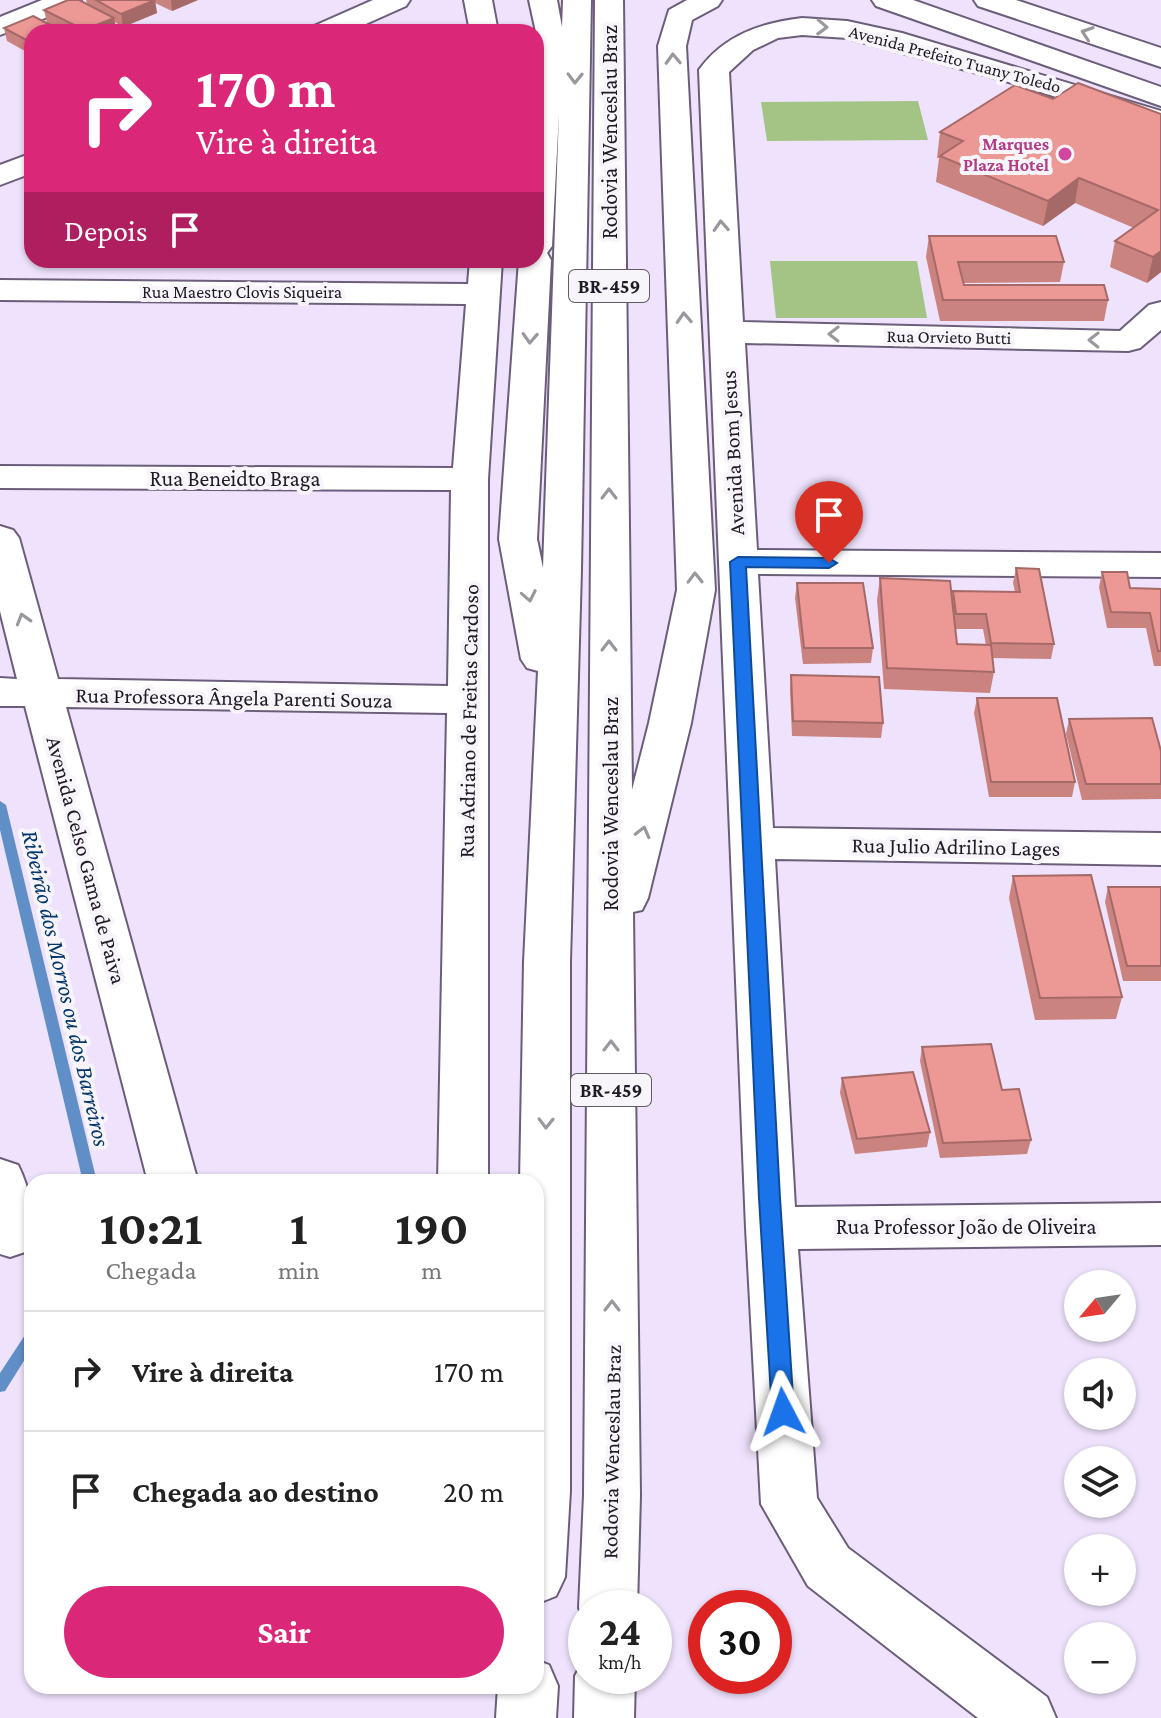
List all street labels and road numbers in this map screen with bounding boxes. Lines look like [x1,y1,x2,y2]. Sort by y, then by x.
street label: Avenida Prefeito Tuany Toledo [847,21,1063,97]
street label: Rodovia Wenceslau Braz [597,25,622,239]
road number: BR-459 [569,270,649,302]
street label: Rua Maestro Clovis Siqueira [142,282,342,302]
street label: Rua Orvieto Butti [887,326,1012,348]
street label: Avenida Bom Jesus [716,370,749,536]
street label: Rua Beneidto Braga [150,466,320,491]
street label: Rua Adriano de Freitas Cardoso [454,584,483,858]
street label: Rua Professora Ângela Parenti Souza [75,682,393,713]
street label: Rodovia Wenceslau Braz [598,697,623,911]
street label: Avenida Celso Gama de Paiva [41,734,132,987]
street label: Rua Julio Adrilino Lages [851,832,1061,861]
road number: BR-459 [571,1074,651,1106]
street label: Rua Professor João de Oliveira [836,1214,1096,1239]
street label: Rodovia Wenceslau Braz [597,1345,626,1559]

